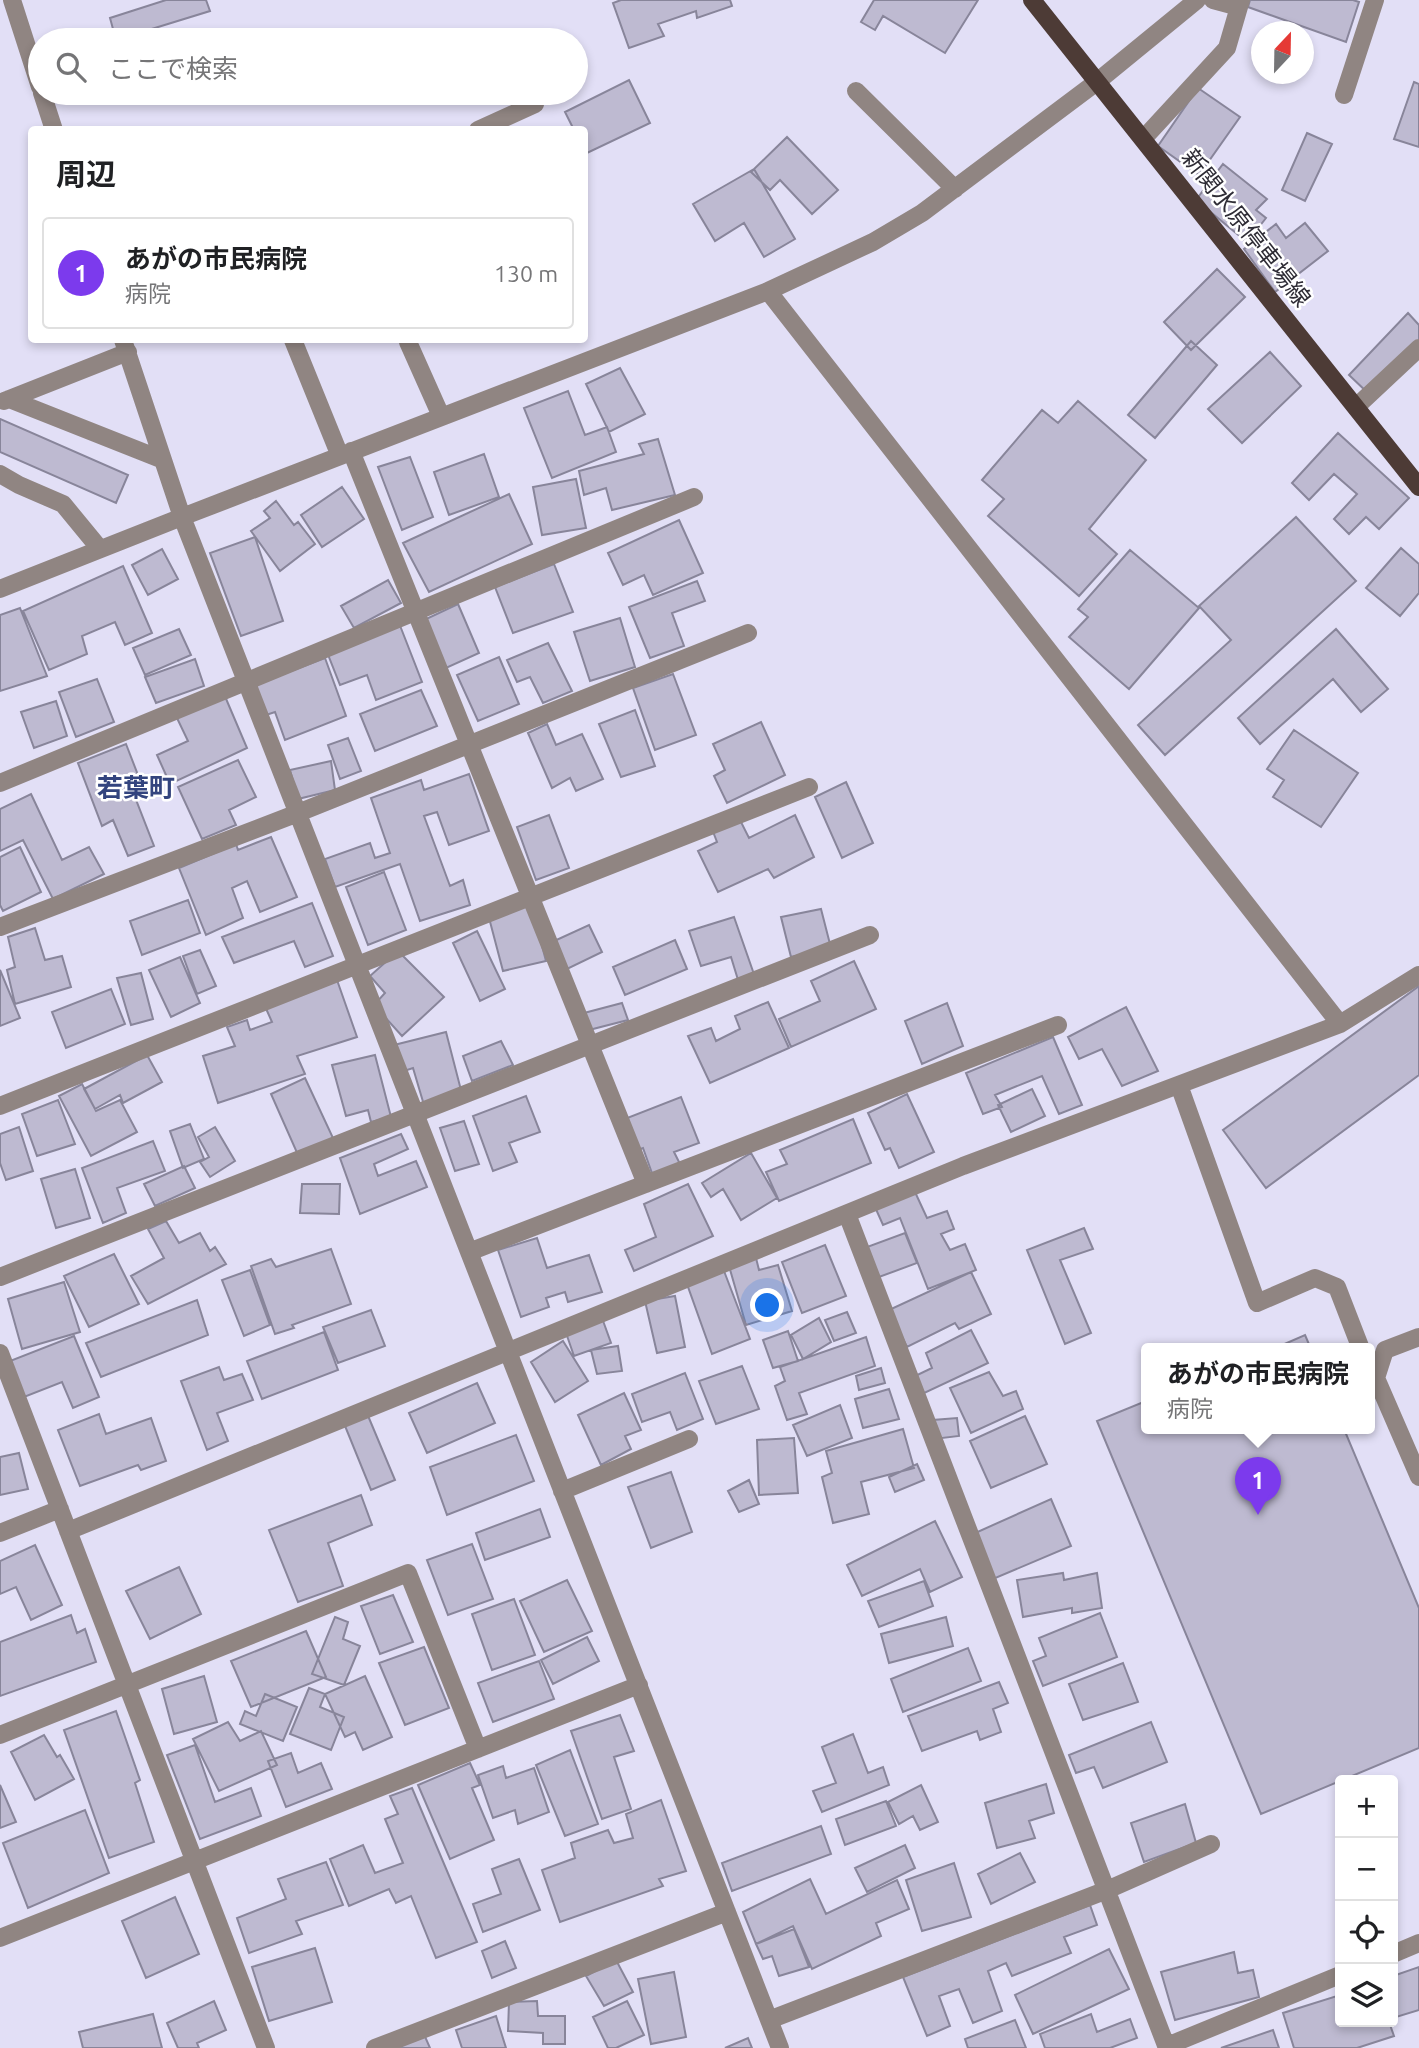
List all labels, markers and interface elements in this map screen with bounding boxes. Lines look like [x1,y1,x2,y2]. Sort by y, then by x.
north arrow [1251,21,1314,84]
search box [28,28,588,105]
icon: search [52,48,90,86]
text: ここで検索 [108,54,238,83]
street label: 新関水原停車場線 [1177,144,1316,312]
text: 周辺 [56,157,116,191]
text: あがの市民病院 [125,244,307,273]
text: 1 [75,261,87,286]
text: 130 m [494,261,558,286]
text: 病院 [125,281,171,306]
district label: 若葉町 [97,773,175,802]
your location [750,1288,784,1322]
popup [1141,1343,1375,1434]
text: あがの市民病院 [1167,1359,1349,1388]
text: 病院 [1167,1396,1213,1421]
pin: 1 [1235,1457,1281,1515]
map controls [1335,1775,1398,2027]
button: + [1335,1775,1398,1838]
button: − [1335,1838,1398,1901]
button: locate [1335,1901,1398,1964]
button: layers [1335,1964,1398,2027]

